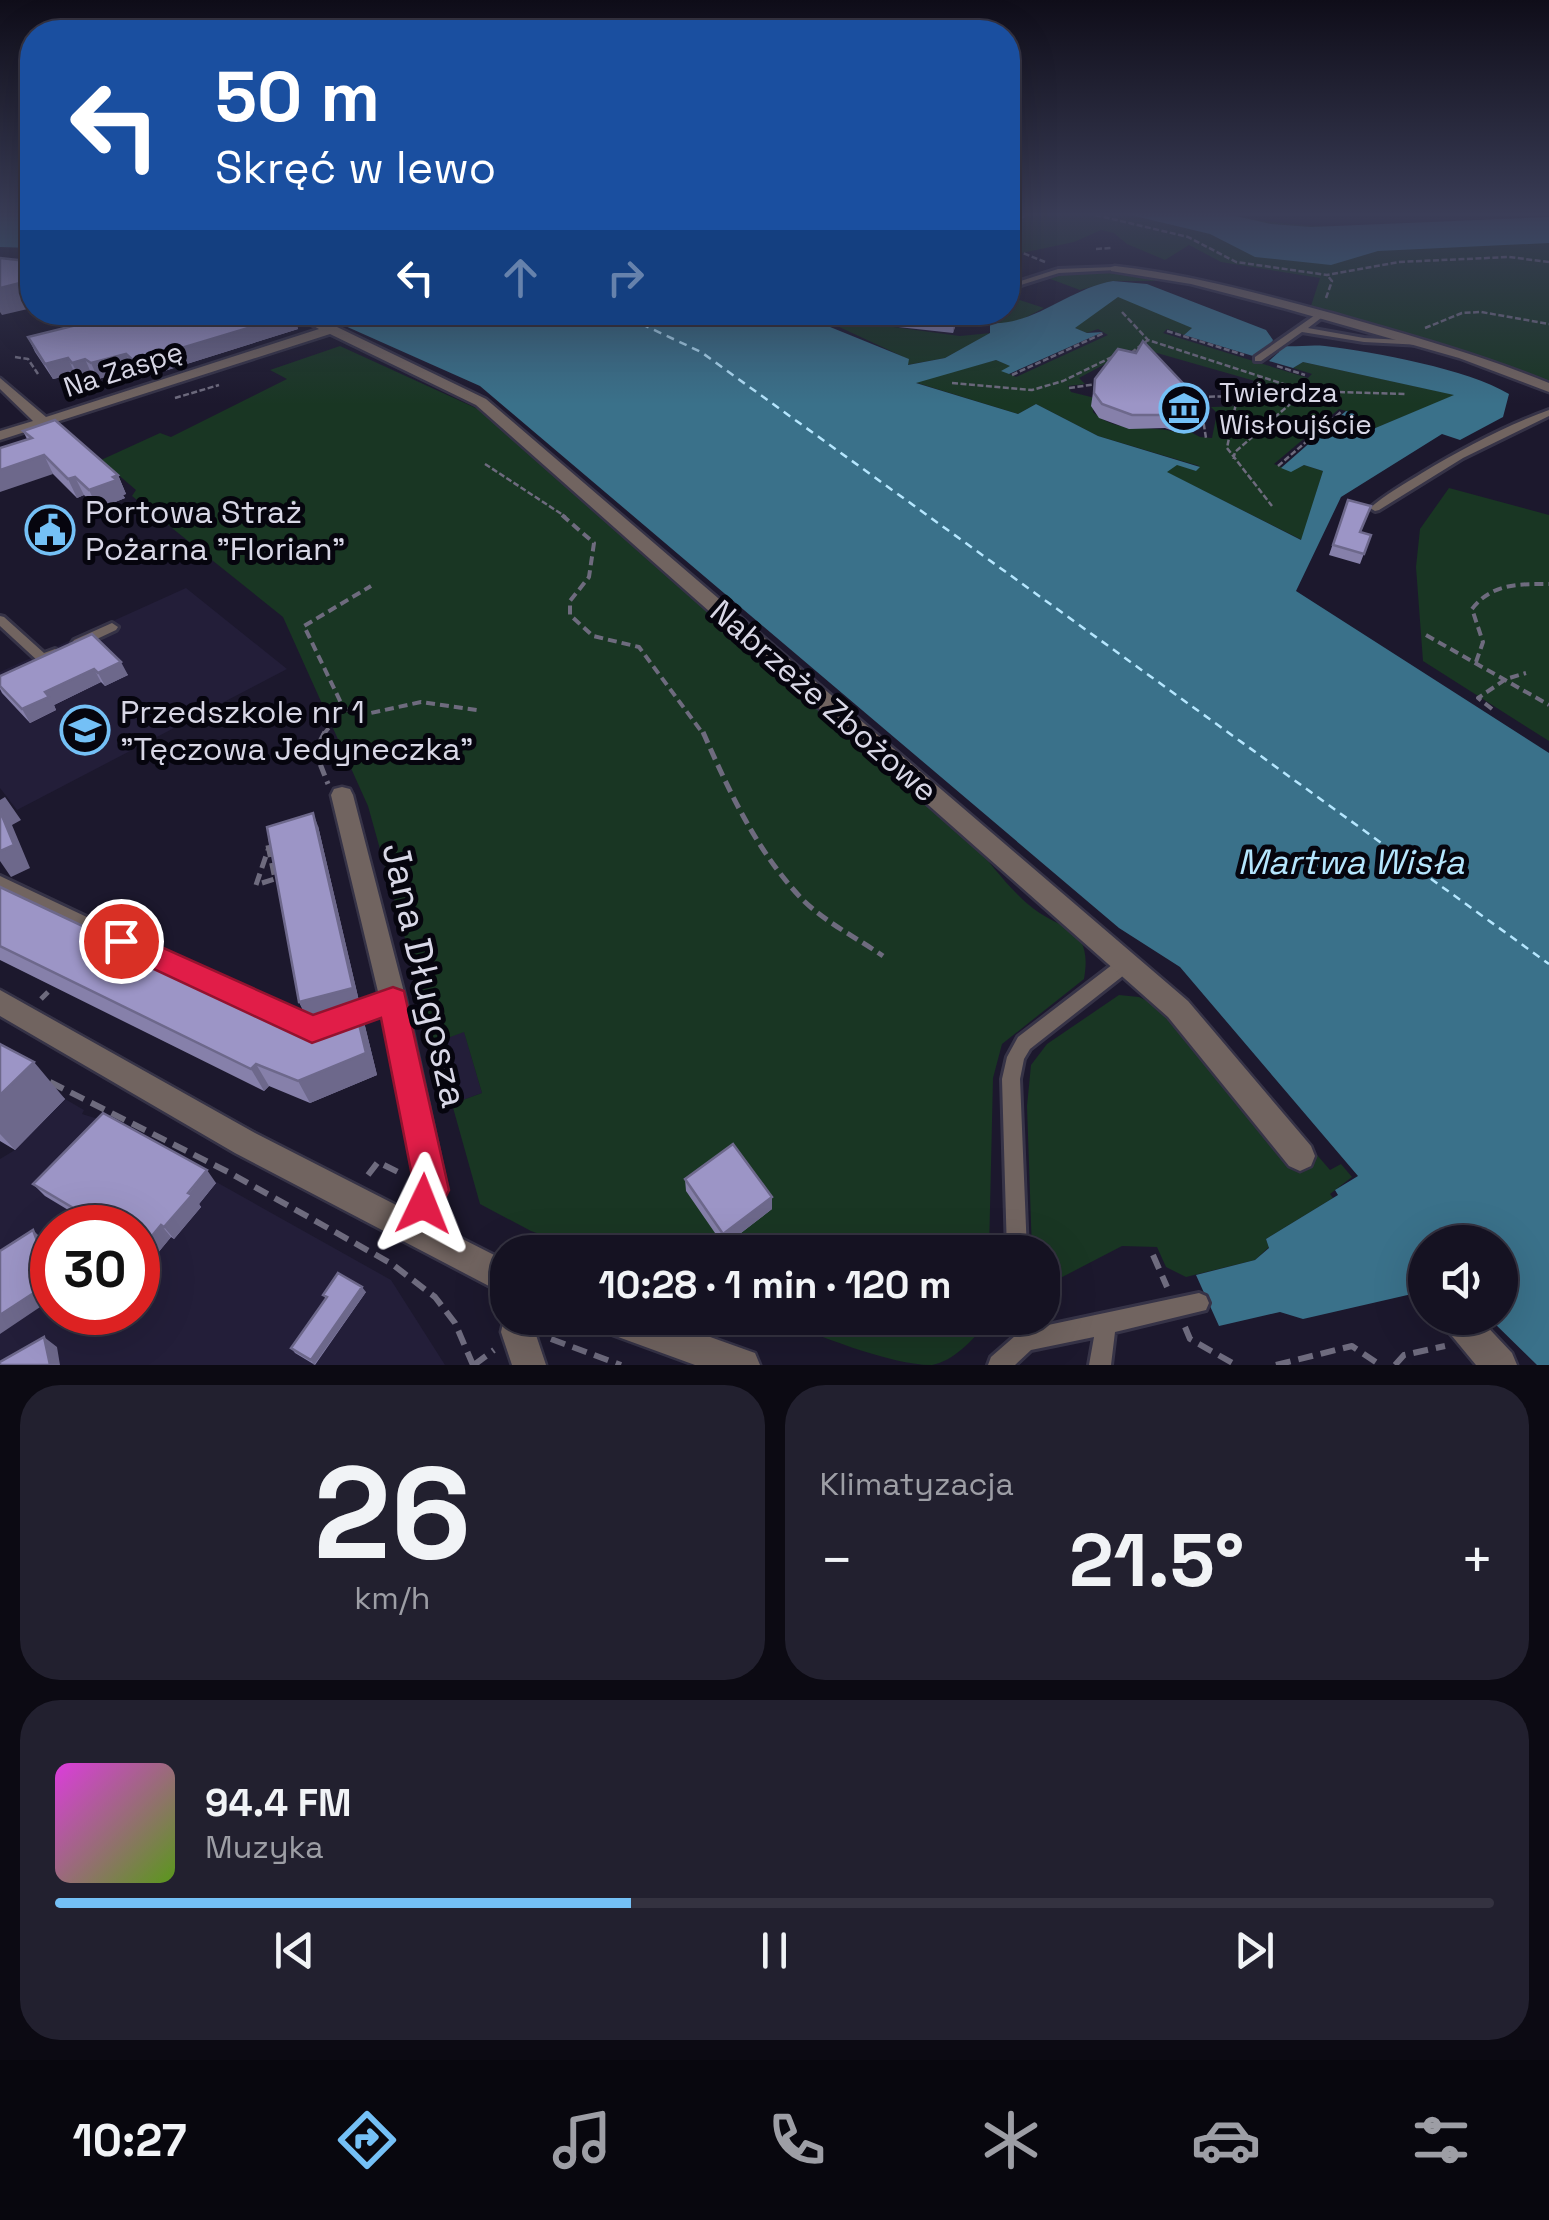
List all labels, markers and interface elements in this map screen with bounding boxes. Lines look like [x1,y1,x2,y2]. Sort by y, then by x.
text: 50 m [215,52,380,141]
icon: left [50,60,180,190]
text: Skręć w lewo [215,139,496,196]
icon: left [388,250,443,305]
icon: ahead [493,250,548,305]
icon: right [598,250,653,305]
street label: Na Zaspę [59,333,187,405]
place label: Twierdza Wisłoujście [1219,374,1372,442]
museum icon: Twierdza Wisłoujście [1158,382,1210,434]
place label: Portowa Straż Pożarna "Florian" [85,492,345,569]
public building icon: Portowa Straż Pożarna "Florian" [24,504,76,556]
street label: Nabrzeże Zbożowe [702,591,946,811]
place label: Przedszkole nr 1 "Tęczowa Jedyneczka" [120,692,473,769]
school or university icon: Przedszkole nr 1 "Tęczowa Jedyneczka" [59,704,111,756]
street label: Jana Długosza [371,838,479,1112]
water label: Martwa Wisła [1238,840,1465,884]
pin [79,899,164,984]
icon: arrive [94,914,149,969]
position arrow [371,1152,475,1256]
speed limit sign: 30 [30,1205,160,1335]
map controls [1408,1225,1518,1335]
button: sound [1408,1225,1518,1335]
text: 10:28 · 1 min · 120 m [599,1261,951,1309]
text: 26 [313,1430,471,1596]
text: Klimatyzacja [820,1464,1014,1504]
text: 21.5° [1069,1512,1244,1608]
text: − [820,1525,854,1595]
text: + [1460,1525,1494,1595]
text: km/h [354,1578,430,1618]
text: 94.4 FM [205,1779,352,1827]
text: Muzyka [205,1827,324,1867]
icon: previous [267,1923,322,1978]
icon: pause [747,1923,802,1978]
icon: next [1227,1923,1282,1978]
icon: directions [332,2105,402,2175]
icon: music [547,2105,617,2175]
icon: phone [762,2105,832,2175]
icon: climate [976,2105,1046,2175]
icon: car [1191,2105,1261,2175]
icon: filters [1406,2105,1476,2175]
text: 10:27 [72,2112,187,2169]

